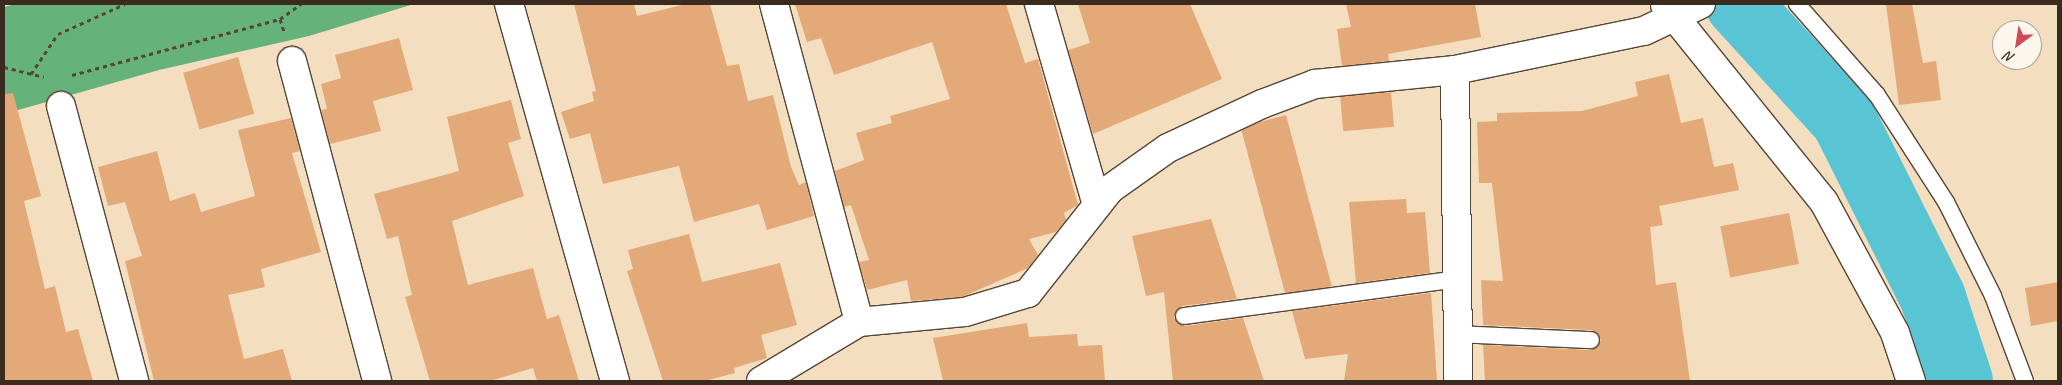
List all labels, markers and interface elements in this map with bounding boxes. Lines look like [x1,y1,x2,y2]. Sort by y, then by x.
north arrow [1992,20,2042,70]
text: N [2001,48,2018,67]

